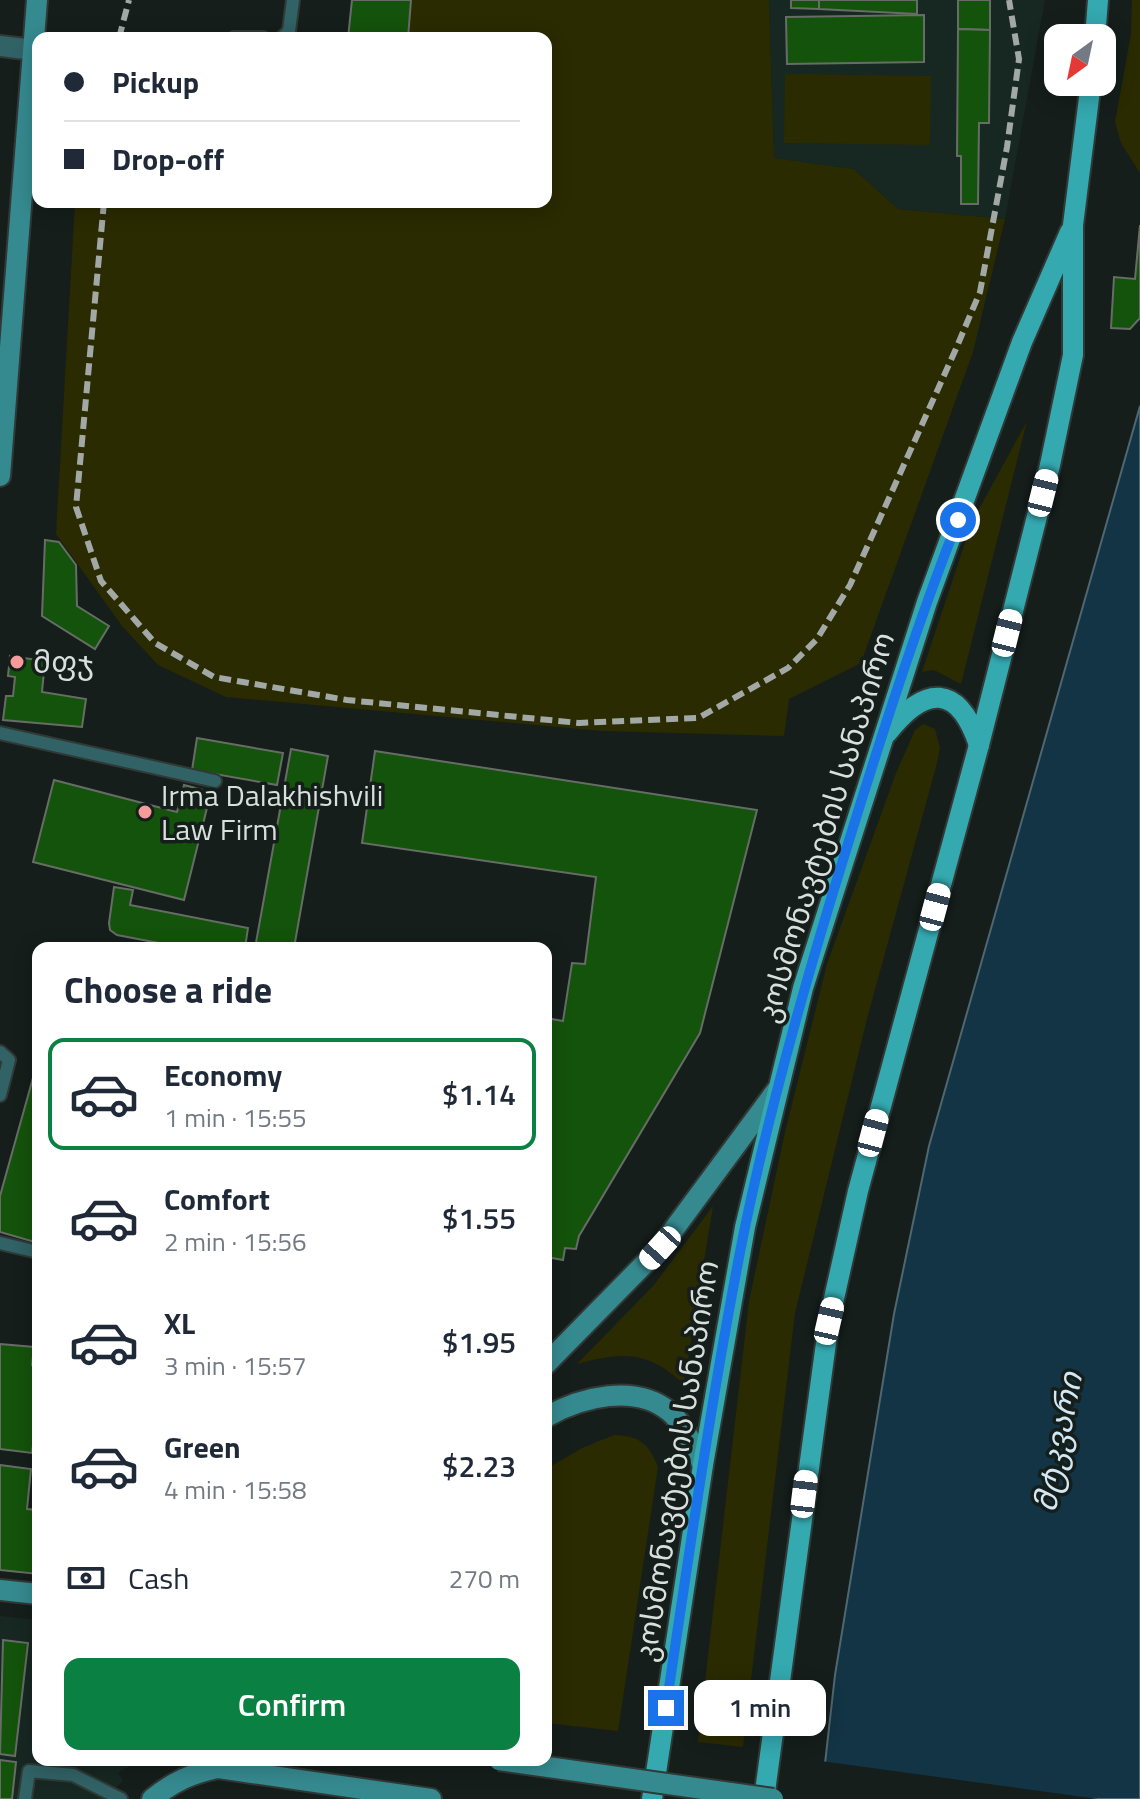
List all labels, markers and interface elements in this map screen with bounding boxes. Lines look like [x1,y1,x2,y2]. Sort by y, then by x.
north arrow [1044,24,1116,96]
map controls [1044,24,1116,96]
text: Pickup [112,59,199,105]
text: Drop-off [112,136,224,182]
car [1026,467,1060,519]
route start [940,502,976,538]
car [990,607,1024,659]
street label: კოსმონავტების სანაპირო [744,626,906,1028]
place label: მფჯ [33,639,94,685]
marker: მფჯ [8,653,26,671]
place label: Irma Dalakhishvili Law Firm [161,772,383,852]
marker: Irma Dalakhishvili Law Firm [136,803,154,821]
car [917,881,953,933]
text: Choose a ride [64,962,272,1017]
text: Economy [164,1052,282,1098]
icon: car [68,1058,140,1130]
text: $1.14 [442,1071,516,1117]
text: 1 min · 15:55 [164,1098,307,1137]
car [855,1107,891,1159]
text: Comfort [164,1176,270,1222]
icon: car [68,1182,140,1254]
text: $1.55 [442,1195,516,1241]
text: 2 min · 15:56 [164,1222,307,1261]
car [635,1222,685,1274]
street label: კოსმონავტების სანაპირო [622,1257,730,1665]
car [812,1295,846,1347]
text: XL [164,1300,195,1346]
icon: car [68,1306,140,1378]
text: $1.95 [442,1319,516,1365]
text: 3 min · 15:57 [164,1346,307,1385]
water label: მტკვარი [1020,1366,1094,1516]
text: Green [164,1424,241,1470]
icon: car [68,1430,140,1502]
text: $2.23 [442,1443,516,1489]
car [789,1469,819,1519]
text: 4 min · 15:58 [164,1470,307,1509]
text: Cash [128,1555,189,1601]
icon: cash [64,1556,108,1600]
text: 270 m [449,1559,520,1598]
button: Confirm [64,1658,520,1750]
callout: 1 min [694,1680,826,1736]
text: 1 min [729,1688,791,1727]
route end [648,1690,684,1726]

